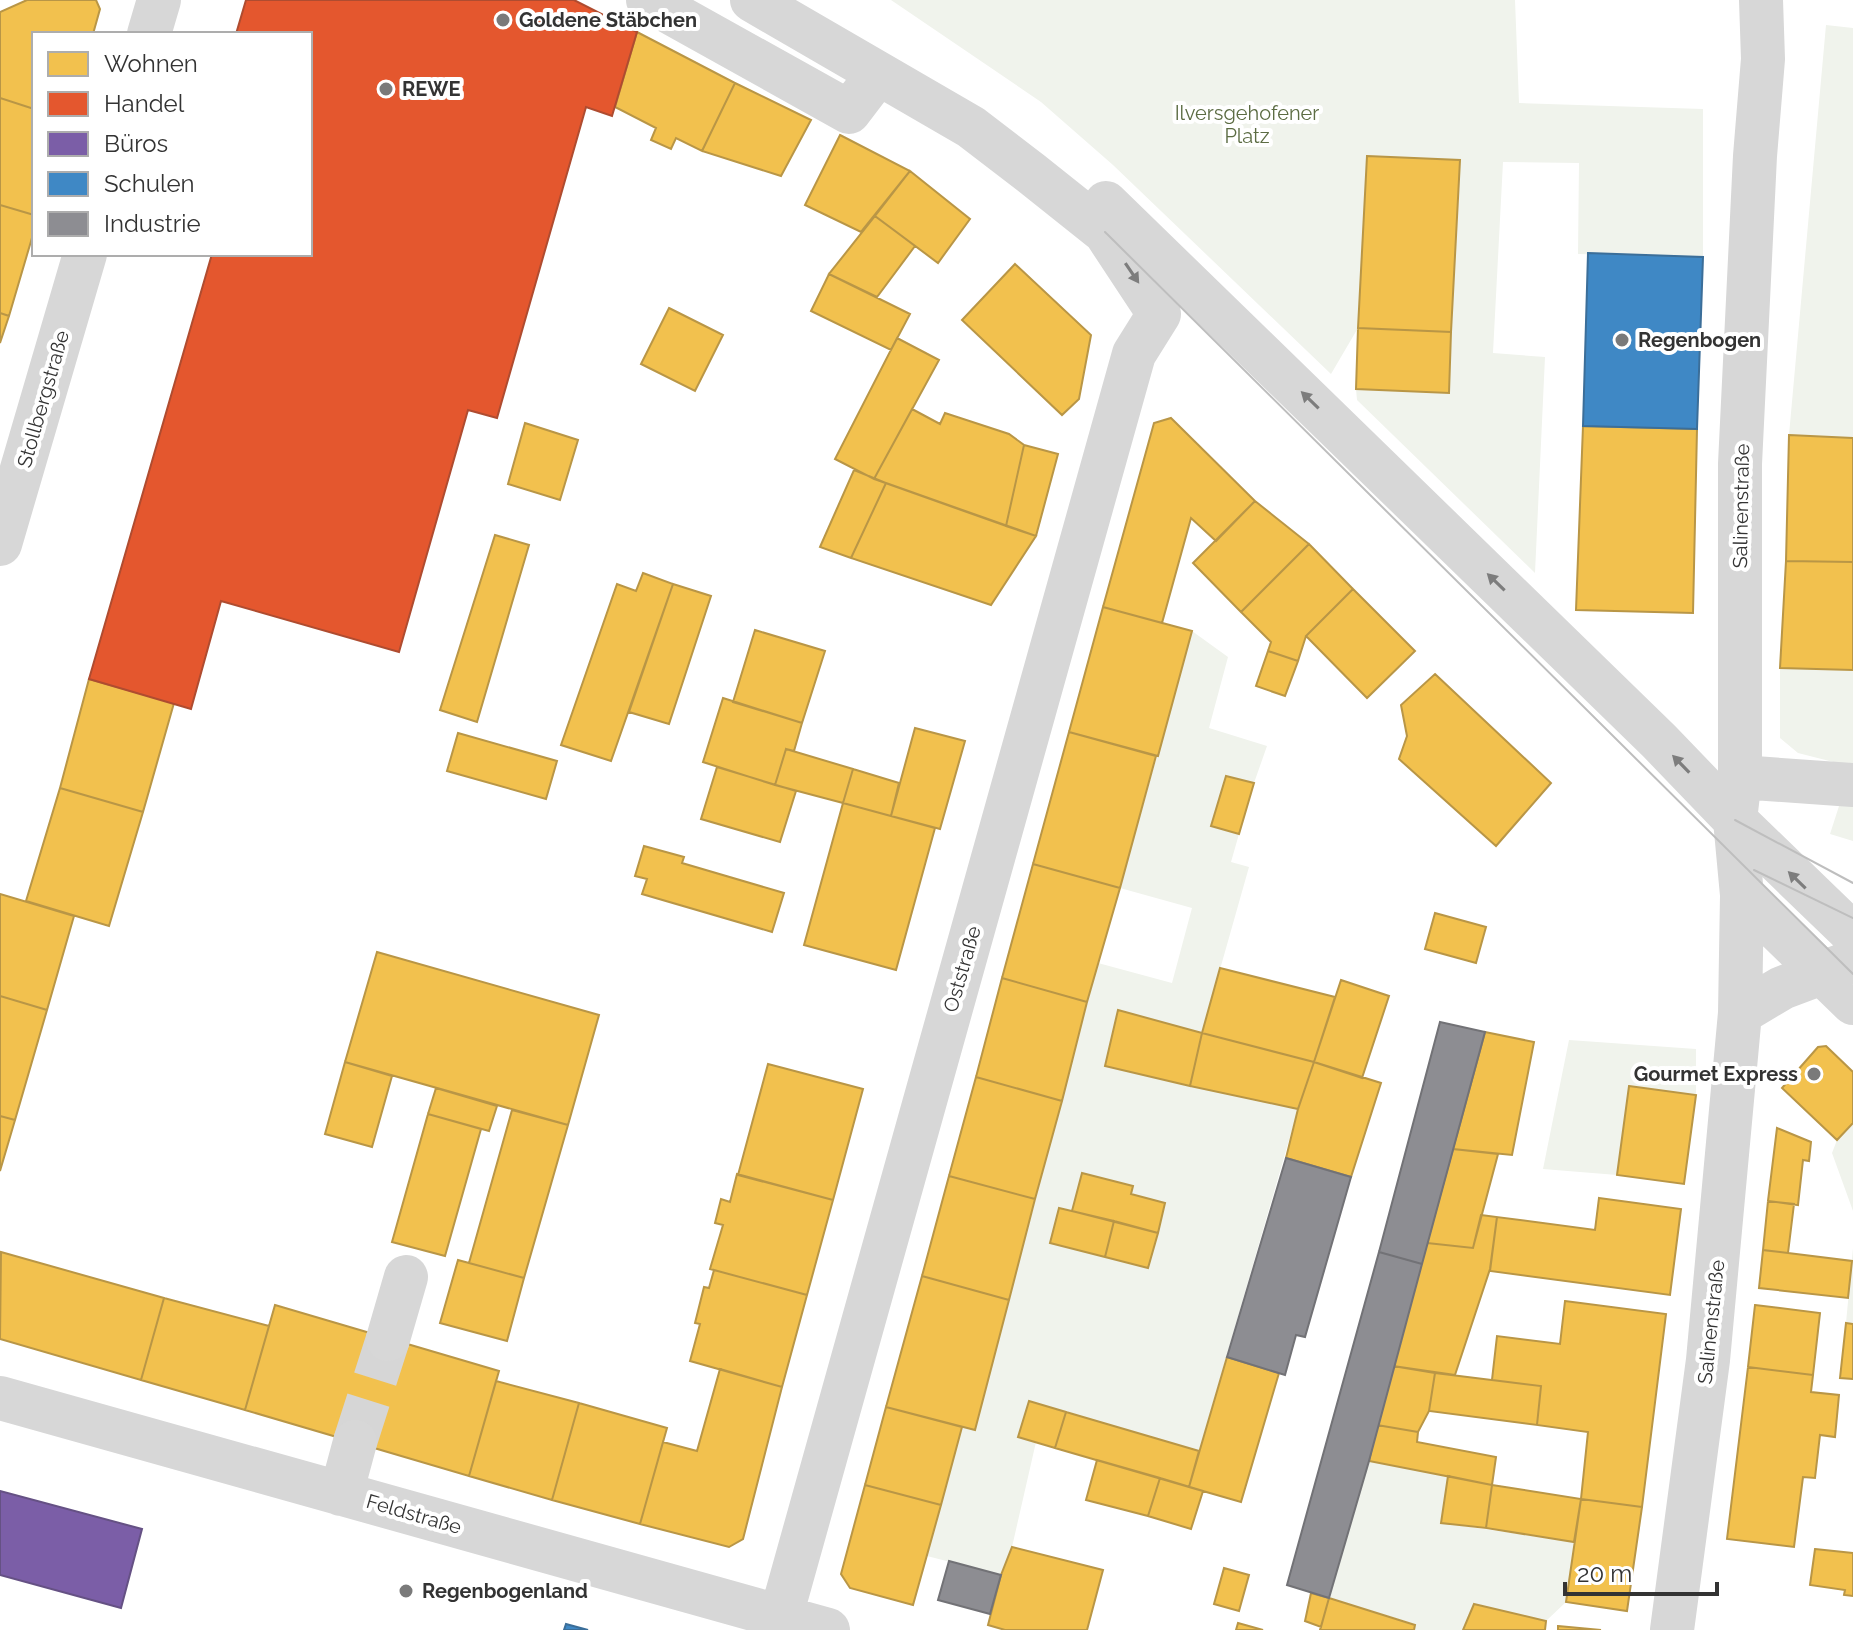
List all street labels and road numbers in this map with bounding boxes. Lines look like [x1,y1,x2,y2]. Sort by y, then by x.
street label: Stollbergstraße [12,327,74,470]
street label: Salinenstraße [1728,443,1754,569]
street label: Oststraße [938,923,986,1015]
street label: Salinenstraße [1693,1258,1729,1385]
street label: Feldstraße [364,1489,465,1539]

